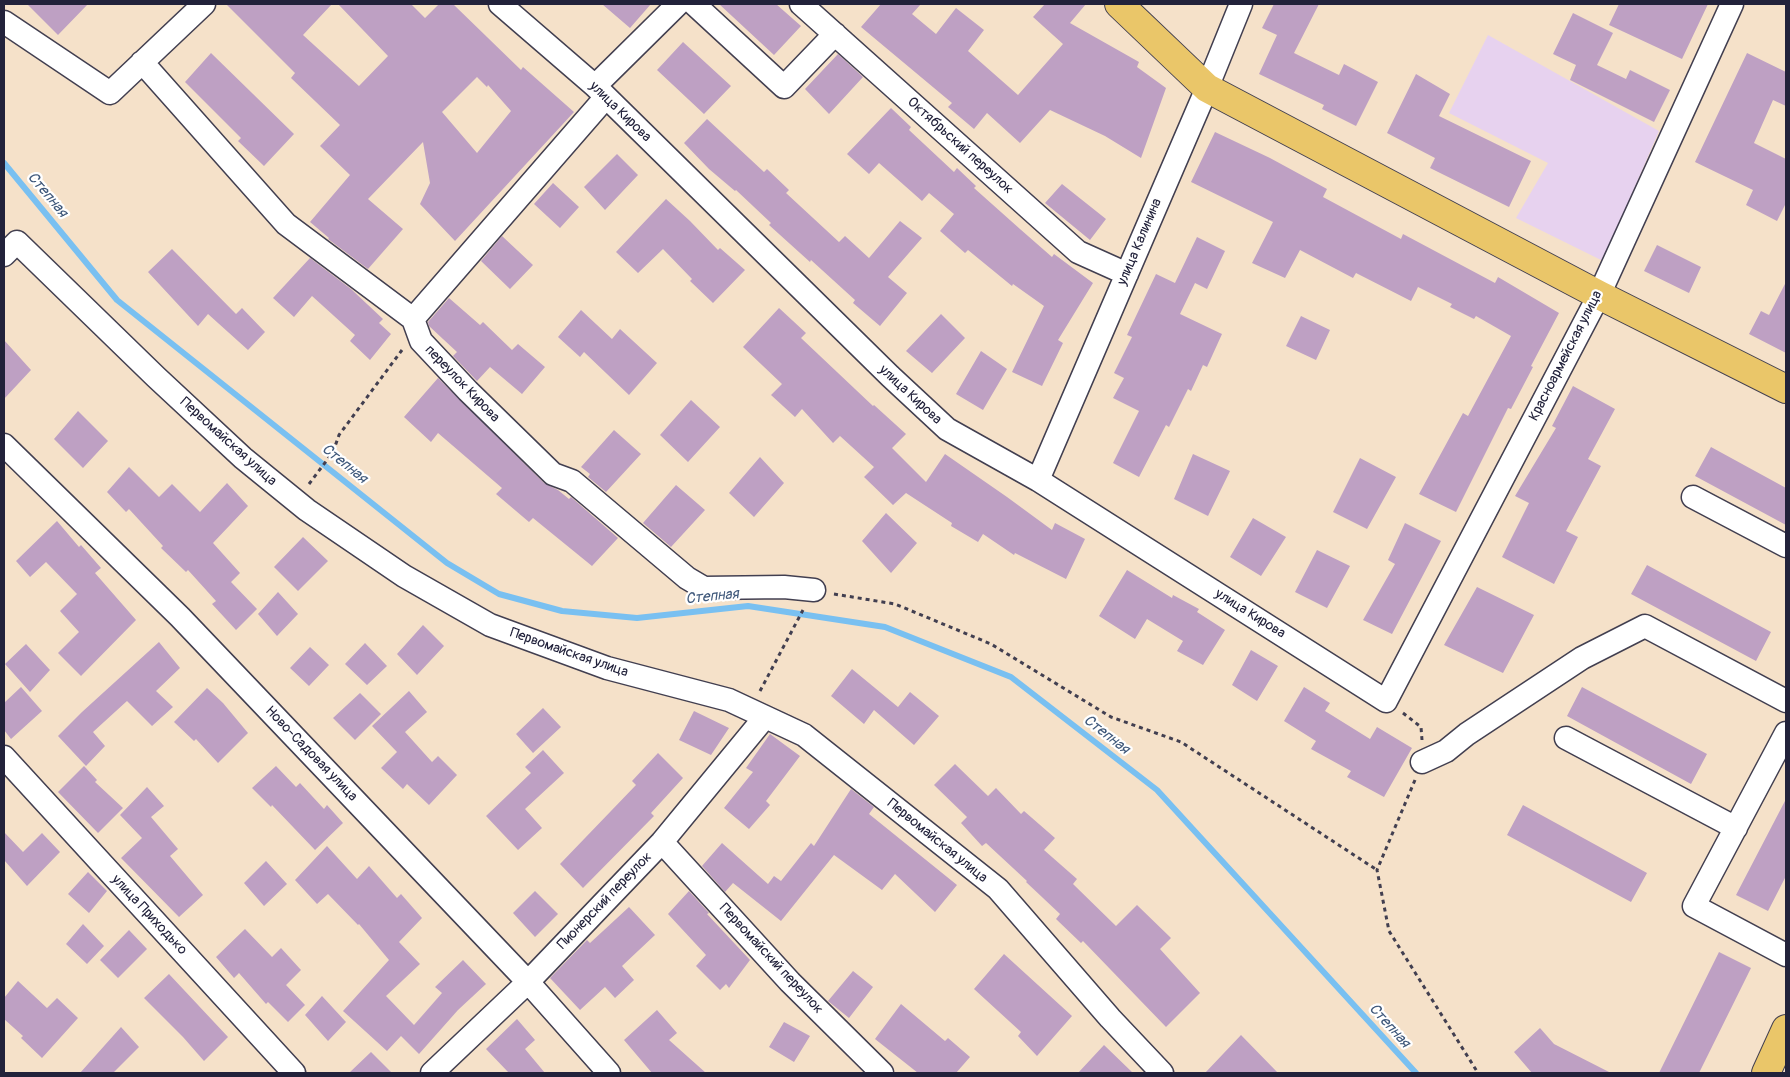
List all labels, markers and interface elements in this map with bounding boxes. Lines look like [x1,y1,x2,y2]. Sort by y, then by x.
street label: улица Кирова [585,78,655,146]
street label: Октябрьский переулок [904,94,1016,198]
water label: Степная [23,169,71,221]
street label: улица Калинина [1114,196,1166,288]
street label: Красноармейская улица [1526,288,1606,424]
street label: переулок Кирова [421,342,503,426]
street label: улица Кирова [875,362,945,428]
street label: Первомайская улица [176,394,280,490]
water label: Степная [318,440,370,488]
water label: Степная [685,585,739,609]
street label: улица Кирова [1212,586,1288,642]
street label: Первомайская улица [508,625,630,681]
street label: Ново-Садовая улица [261,703,361,805]
water label: Степная [1079,711,1133,759]
street label: Первомайская улица [883,795,991,887]
street label: Пионерский переулок [554,849,656,953]
street label: улица Приходько [108,872,190,958]
street label: Первомайский переулок [716,900,826,1018]
water label: Степная [1364,1000,1414,1052]

